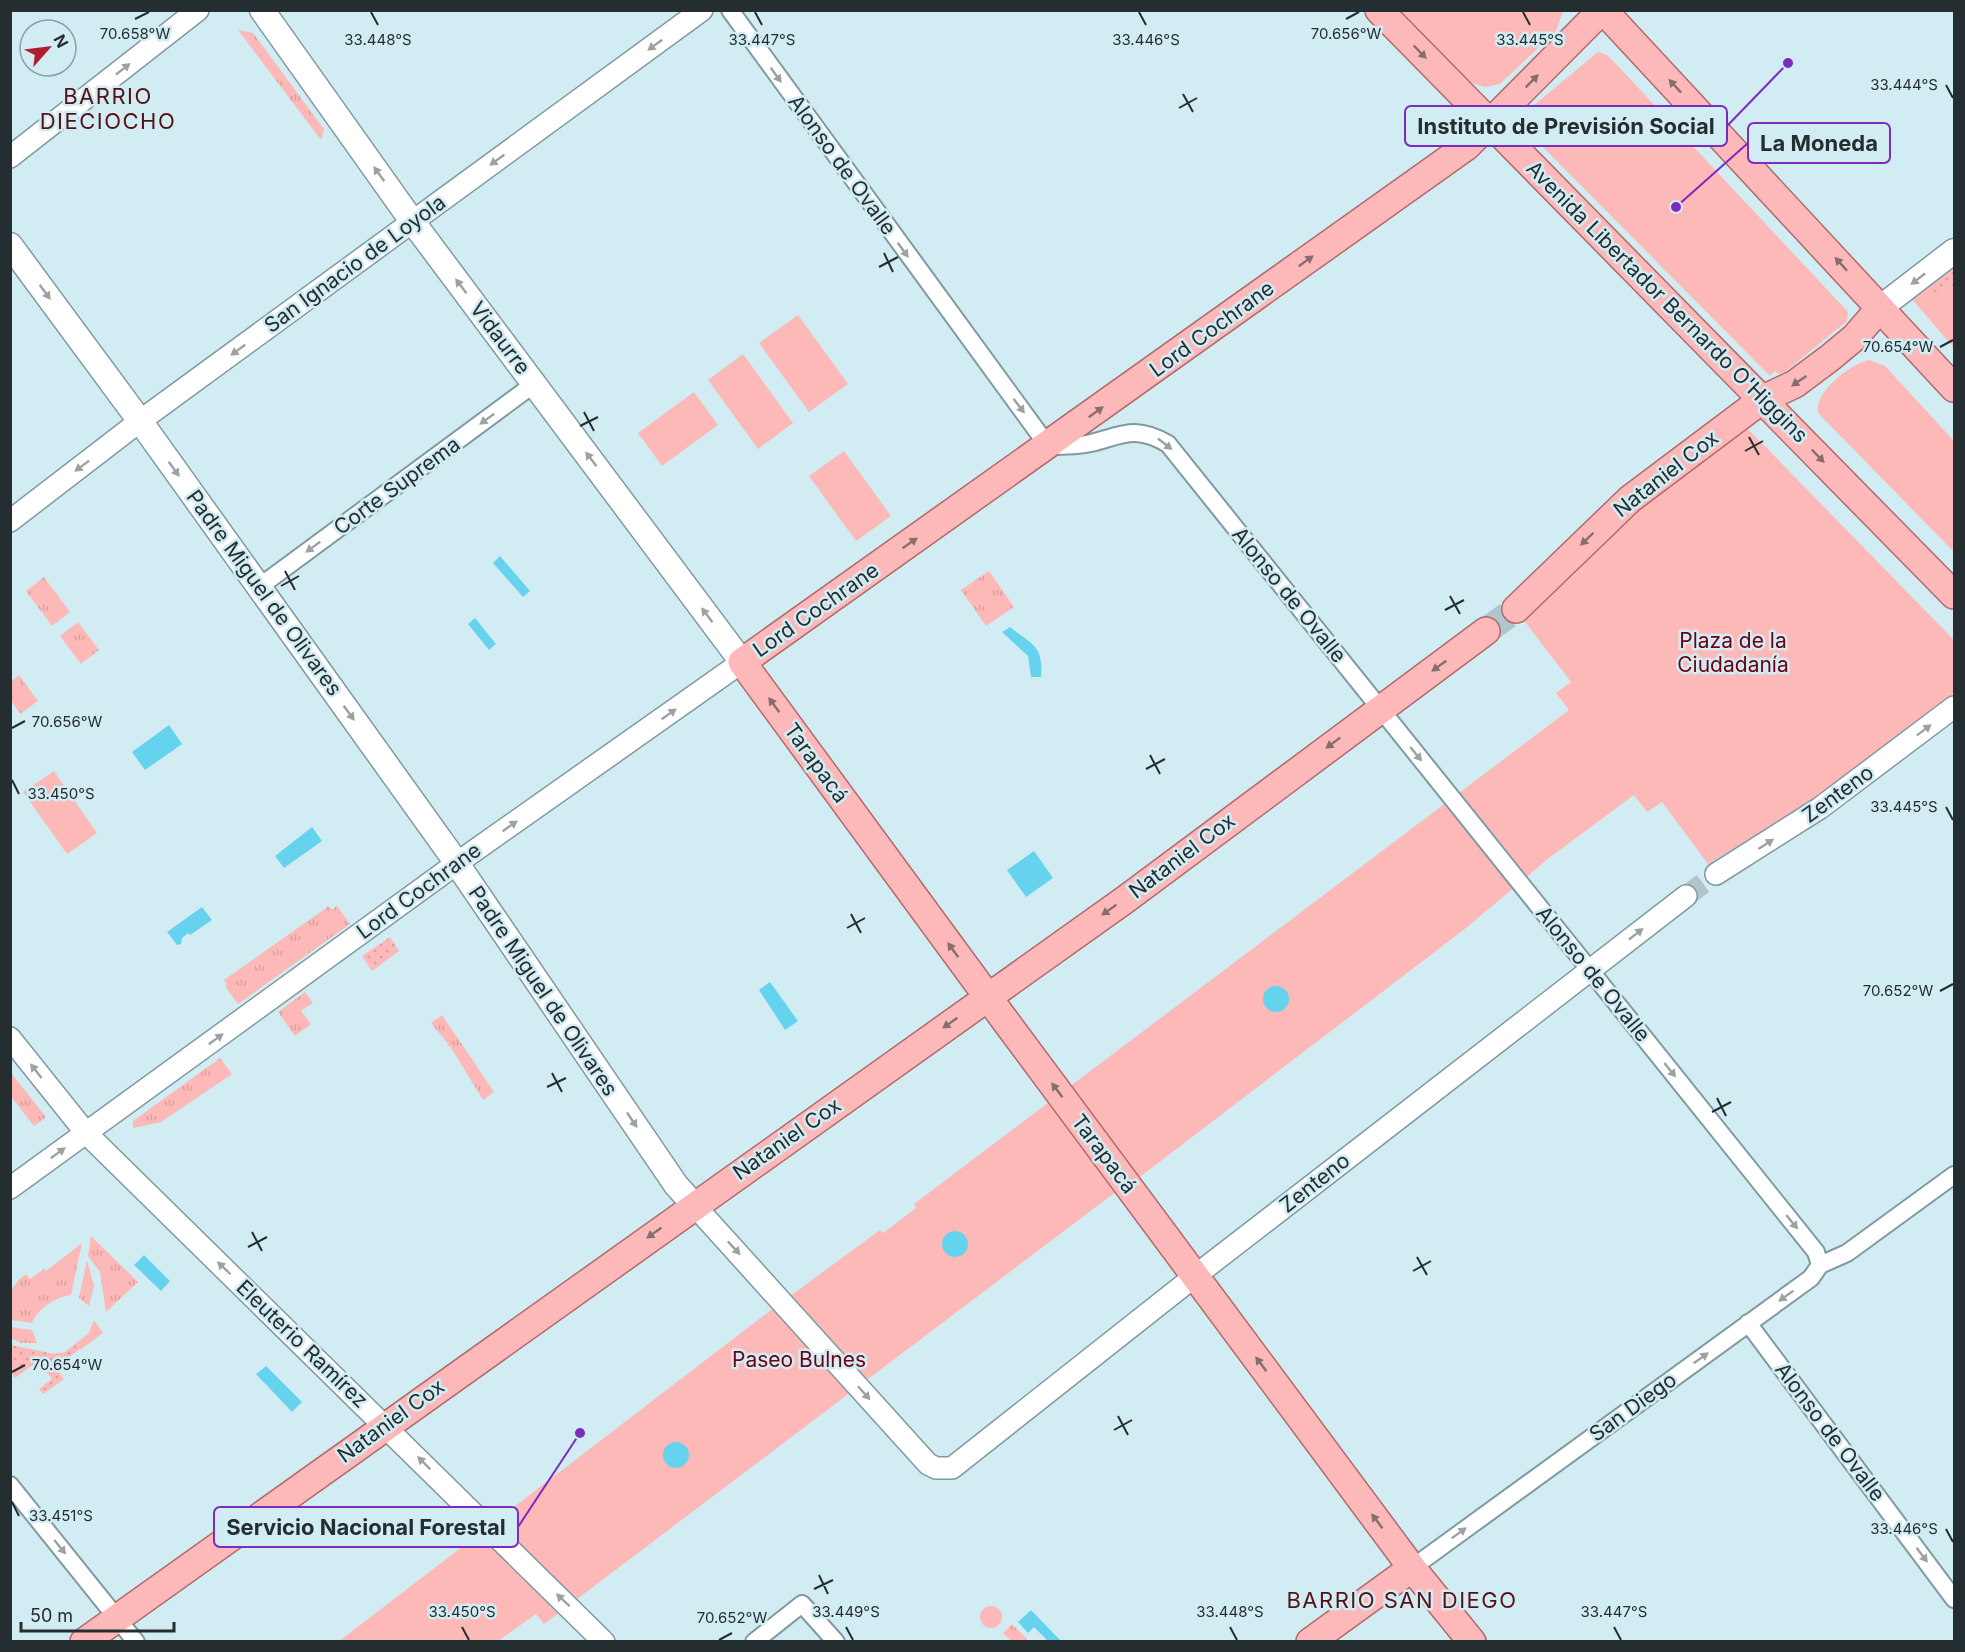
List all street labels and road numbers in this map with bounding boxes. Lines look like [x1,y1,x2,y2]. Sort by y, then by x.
street label: Alonso de Ovalle [783,90,902,240]
street label: Avenida Libertador Bernardo O'Higgins [1521,156,1813,448]
street label: San Ignacio de Loyola [259,189,450,338]
street label: Lord Cochrane [1145,275,1279,382]
street label: Vidaurre [465,296,536,379]
street label: Nataniel Cox [1608,425,1723,522]
street label: Corte Suprema [329,431,465,540]
street label: Padre Miguel de Olivares [181,485,347,700]
street label: Alonso de Ovalle [1227,522,1352,667]
street label: Lord Cochrane [748,557,883,662]
street label: Tarapacá [779,718,854,807]
street label: Zenteno [1797,759,1878,828]
street label: Nataniel Cox [1124,808,1240,904]
street label: Lord Cochrane [352,837,486,944]
street label: Padre Miguel de Olivares [464,881,623,1101]
street label: Alonso de Ovalle [1531,901,1656,1046]
street label: Nataniel Cox [728,1092,846,1185]
street label: Tarapacá [1067,1109,1142,1198]
street label: Zenteno [1275,1148,1355,1218]
street label: Eleuterio Ramírez [231,1275,373,1413]
street label: Alonso de Ovalle [1770,1357,1891,1506]
street label: San Diego [1584,1367,1681,1447]
street label: Nataniel Cox [332,1373,449,1468]

